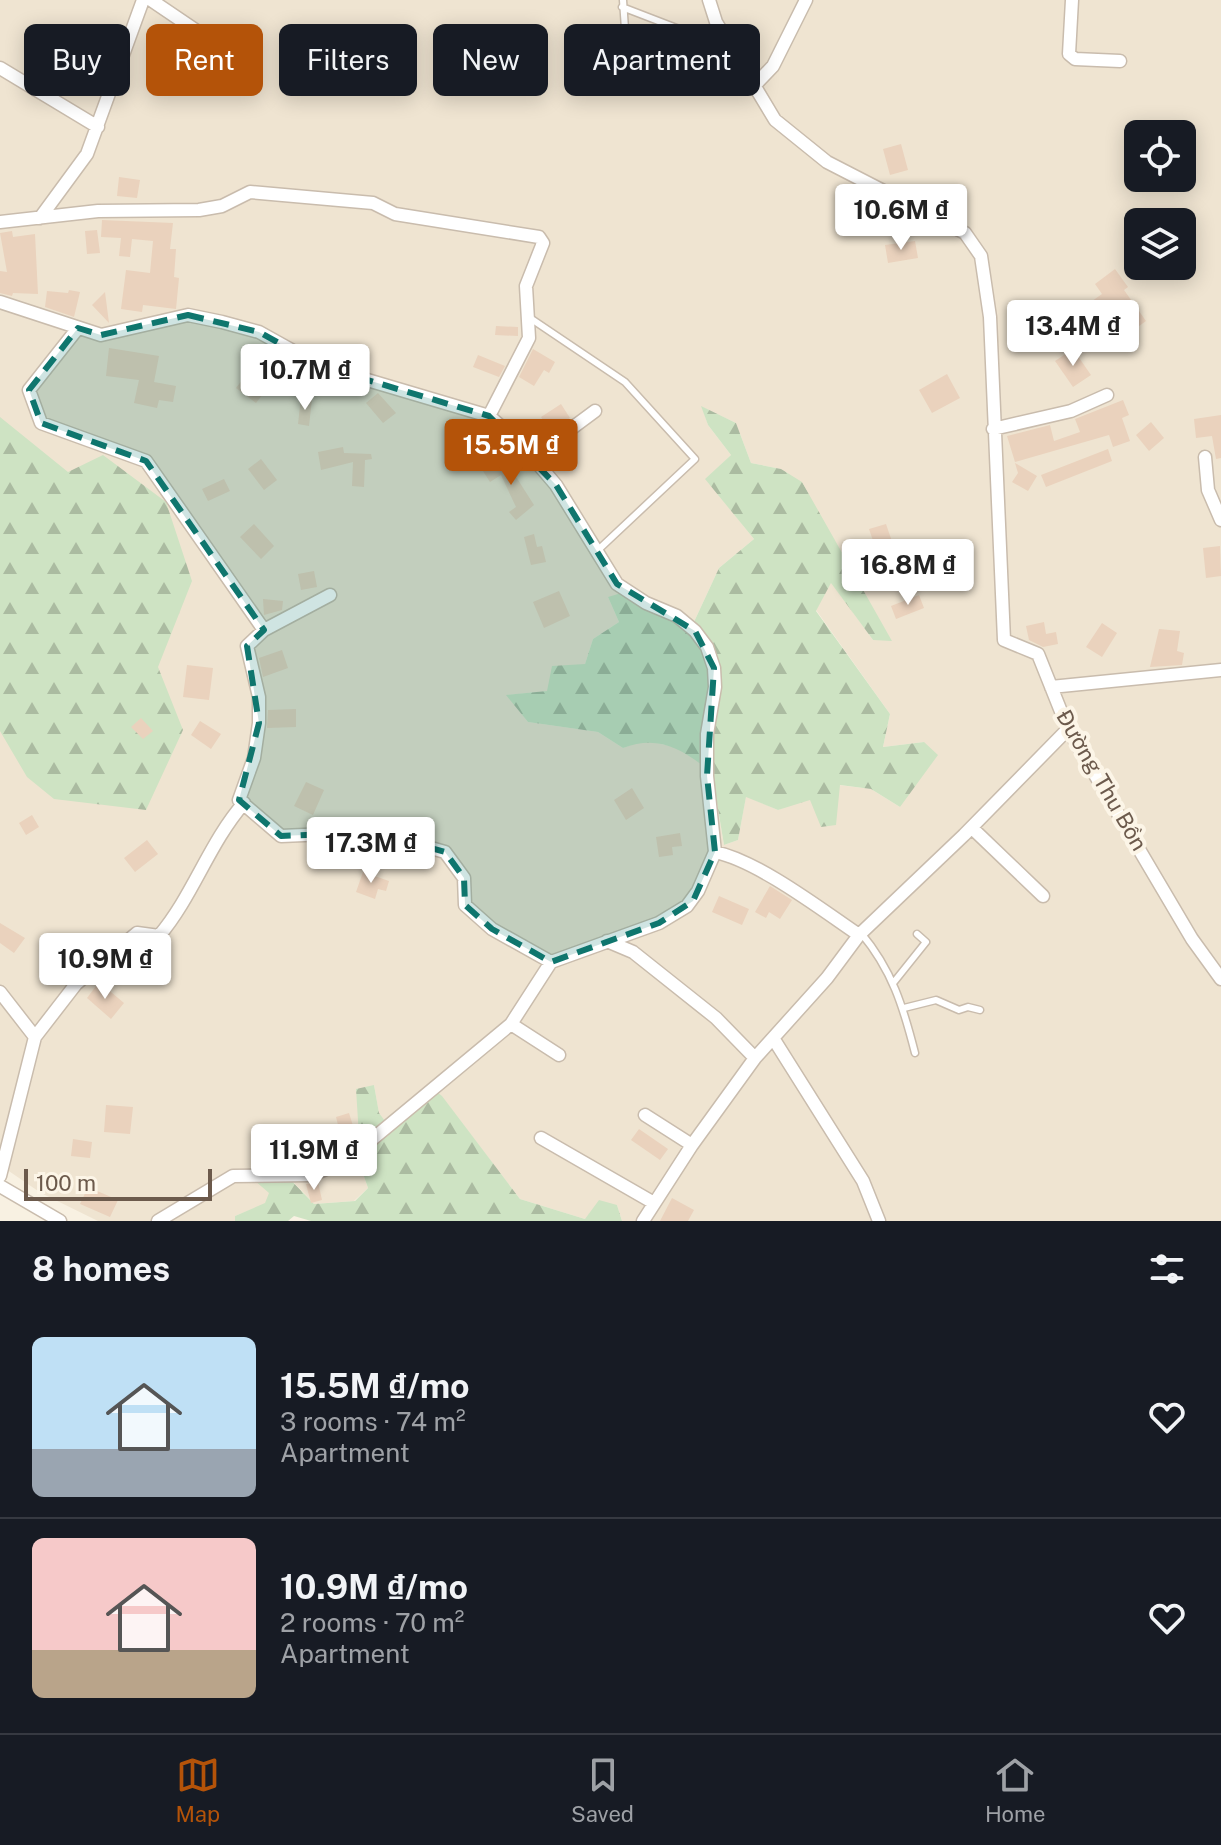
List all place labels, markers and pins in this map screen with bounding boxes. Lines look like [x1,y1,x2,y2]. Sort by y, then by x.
pin: 10.6M ₫ [827,184,975,252]
pin: 13.4M ₫ [999,300,1147,368]
pin: 10.7M ₫ [231,344,379,412]
pin: 15.5M ₫ [437,419,585,487]
pin: 16.8M ₫ [834,539,982,607]
pin: 17.3M ₫ [297,817,445,885]
pin: 10.9M ₫ [31,933,179,1001]
pin: 11.9M ₫ [240,1124,388,1192]

